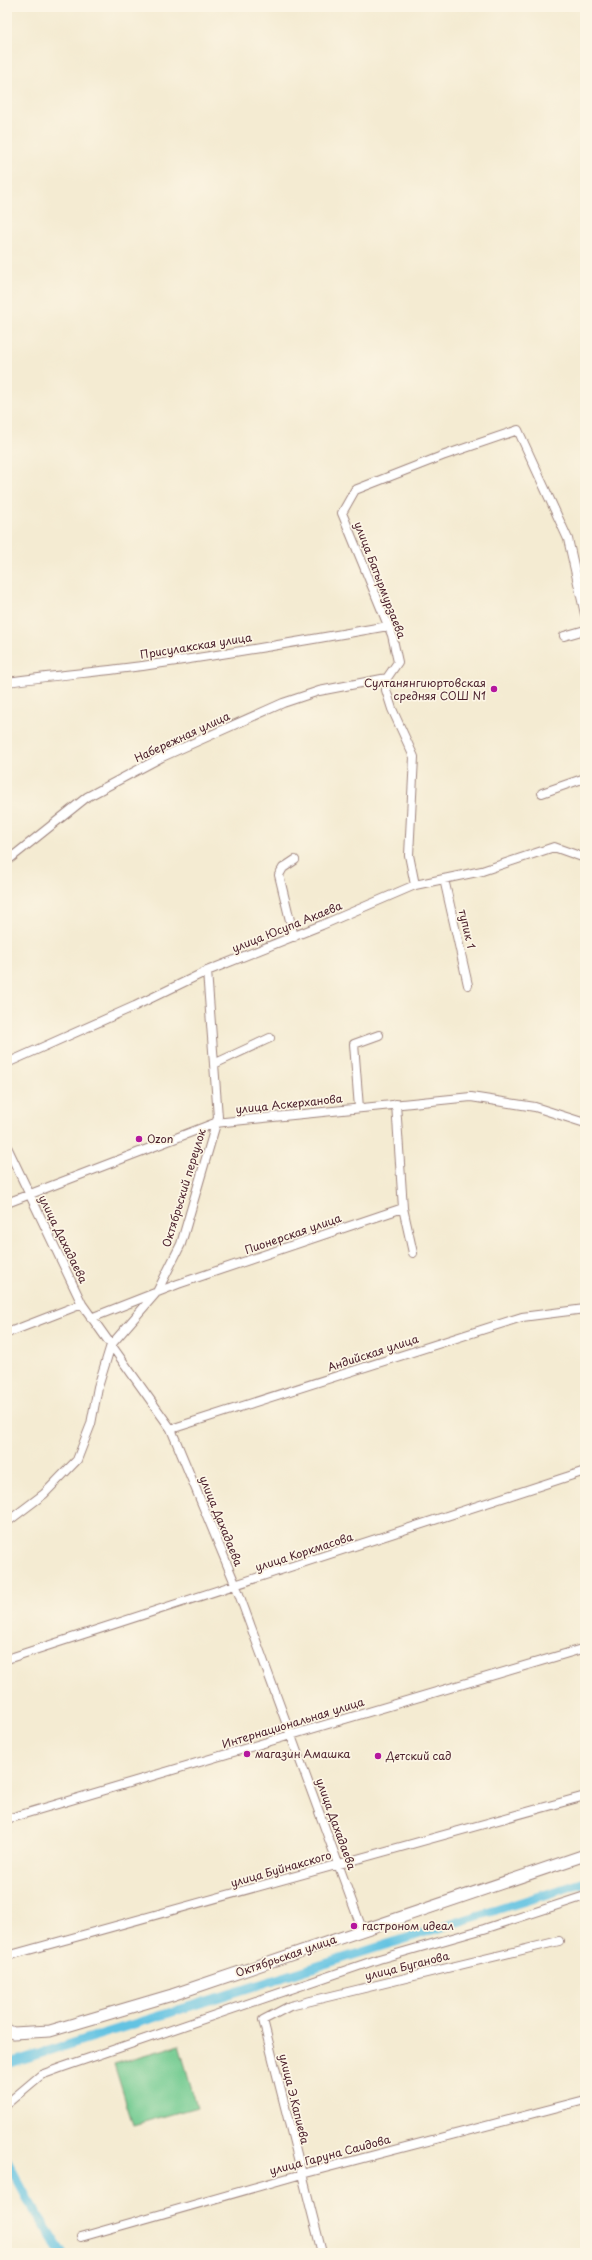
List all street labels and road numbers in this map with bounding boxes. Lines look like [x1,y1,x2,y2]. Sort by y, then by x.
street label: улица Батырмурзаева [350,519,411,641]
street label: Присулакская улица [139,628,253,663]
street label: Набережная улица [131,707,232,766]
street label: улица Юсупа Акаева [229,897,345,956]
street label: тупик 1 [455,908,480,950]
street label: улица Аскерханова [235,1089,343,1118]
street label: Октябрьский переулок [157,1126,210,1249]
street label: улица Дахадаева [35,1192,92,1286]
street label: Пионерская улица [242,1209,344,1258]
street label: Андийская улица [325,1330,421,1375]
street label: улица Дахадаева [196,1473,247,1569]
street label: улица Коркмасова [253,1528,355,1575]
street label: Интернациональная улица [220,1693,366,1752]
street label: улица Дахадаева [312,1776,361,1872]
street label: улица Буйнакского [228,1846,333,1891]
street label: Октябрьская улица [233,1930,339,1981]
street label: улица Буганова [363,1947,451,1984]
street label: улица Э.Капиева [275,2052,314,2146]
street label: улица Гаруна Саидова [267,2130,392,2179]

